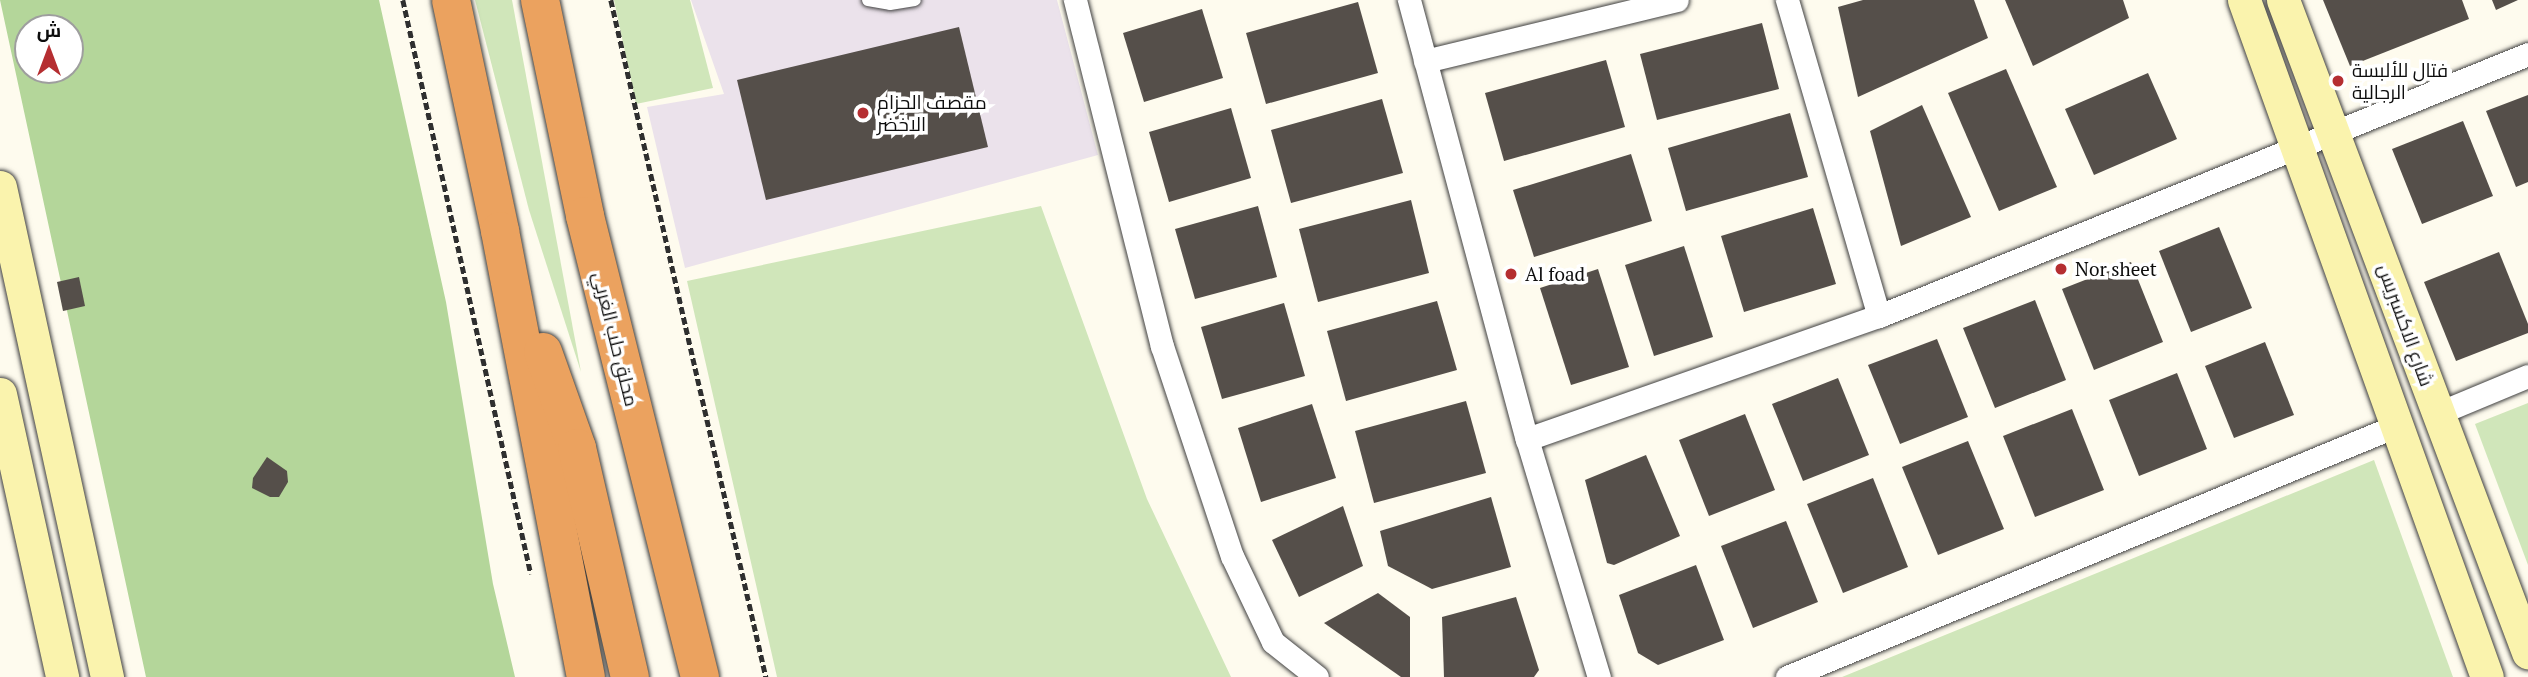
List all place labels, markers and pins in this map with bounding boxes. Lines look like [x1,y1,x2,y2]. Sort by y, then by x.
place label: فتال للألبسة الرجالية [2352,59,2448,103]
marker: فتال للألبسة الرجالية [2330,73,2346,89]
place label: مقصف الحزام الاخضر [877,91,987,135]
marker: مقصف الحزام الاخضر [855,105,871,121]
place label: Nor sheet [2075,258,2157,280]
marker: Nor sheet [2053,261,2069,277]
place label: Al foad [1525,263,1585,285]
marker: Al foad [1503,266,1519,282]

